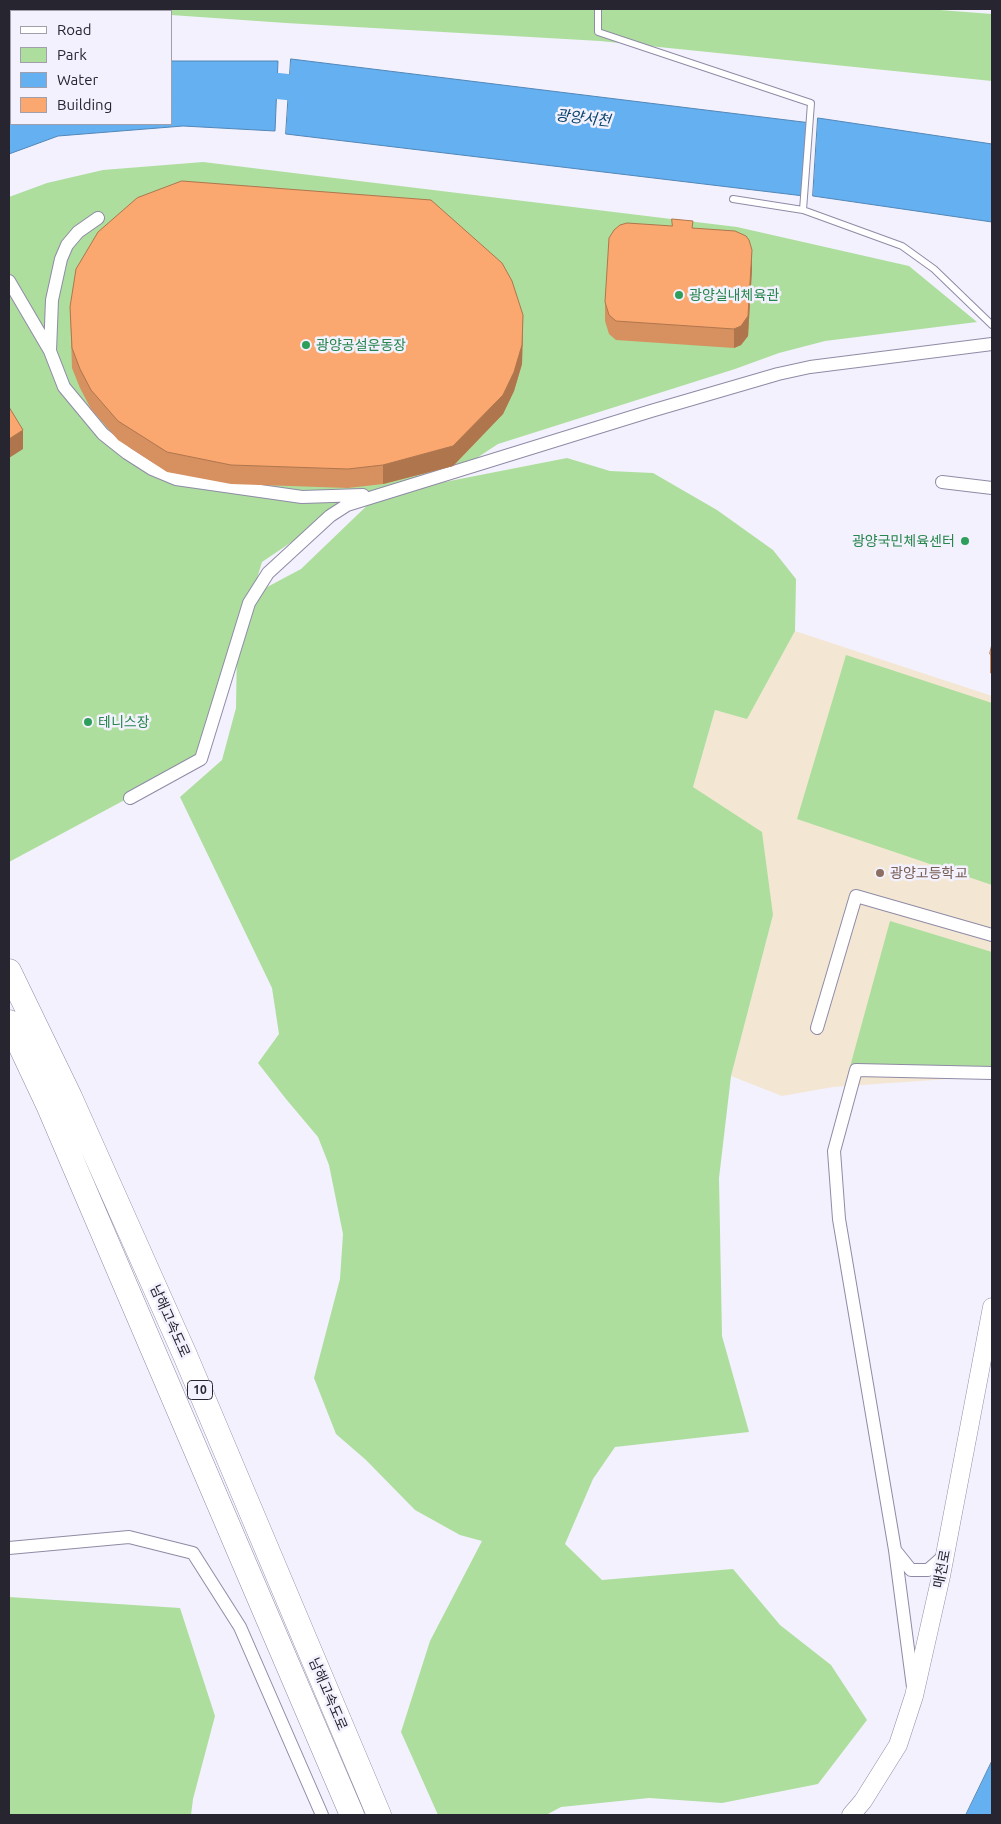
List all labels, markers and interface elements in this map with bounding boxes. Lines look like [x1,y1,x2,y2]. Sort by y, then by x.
legend [10,10,172,125]
text: Road [57,21,92,38]
text: Park [57,46,87,63]
text: Water [57,71,98,88]
text: Building [57,96,112,113]
water label: 광양서천 [555,106,611,130]
place label: 광양실내체육관 [689,287,779,303]
marker: 광양실내체육관 [673,289,685,301]
place label: 광양공설운동장 [316,337,406,353]
marker: 광양공설운동장 [300,339,312,351]
place label: 광양국민체육센터 [852,533,955,549]
marker: 광양국민체육센터 [959,535,971,547]
place label: 테니스장 [98,714,150,730]
marker: 테니스장 [82,716,94,728]
place label: 광양고등학교 [890,865,967,881]
marker: 광양고등학교 [874,867,886,879]
street label: 남해고속도로 [147,1282,193,1360]
road number: 10 [188,1380,212,1400]
street label: 매천로 [930,1548,954,1590]
street label: 남해고속도로 [305,1655,351,1733]

